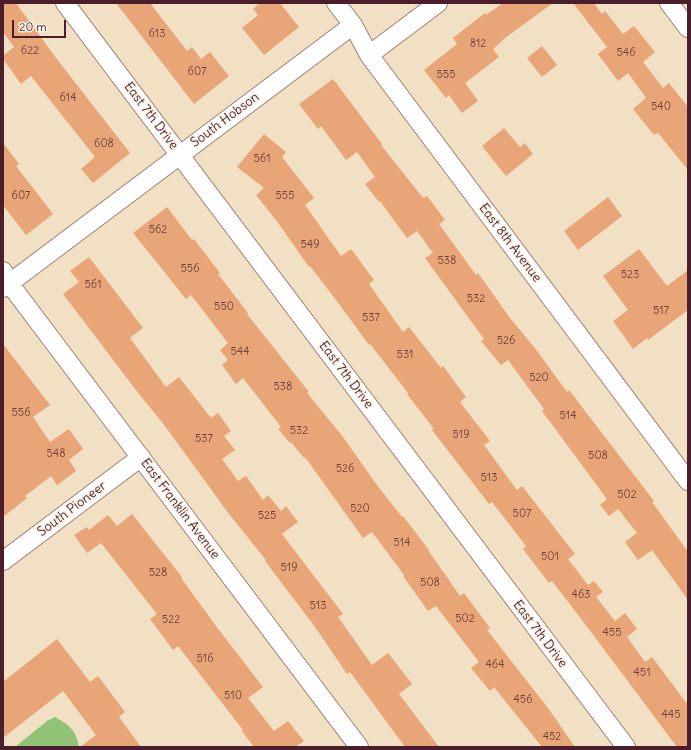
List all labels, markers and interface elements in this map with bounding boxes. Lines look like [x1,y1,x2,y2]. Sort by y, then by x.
scale bar [14,12,68,38]
text: 20 m [19,19,47,34]
house number: 613 [149,27,165,41]
house number: 812 [470,37,486,51]
house number: 622 [21,44,39,58]
house number: 546 [616,46,636,60]
house number: 607 [188,65,206,79]
house number: 555 [437,68,455,82]
street label: East 7th Drive [121,79,181,153]
street label: South Hobson [188,89,262,151]
house number: 614 [59,91,77,105]
house number: 540 [651,100,671,114]
house number: 608 [94,137,114,151]
house number: 561 [253,152,271,166]
house number: 607 [12,189,30,203]
house number: 555 [276,189,294,203]
street label: East 8th Avenue [475,201,545,285]
house number: 562 [149,223,167,237]
house number: 549 [300,238,320,252]
house number: 538 [438,254,456,268]
house number: 556 [181,262,199,276]
house number: 523 [621,268,639,282]
house number: 561 [84,278,102,292]
house number: 532 [467,292,485,306]
house number: 550 [214,300,234,314]
house number: 517 [653,304,669,318]
house number: 537 [362,311,380,325]
house number: 526 [497,334,515,348]
street label: East 7th Drive [316,338,376,412]
house number: 544 [230,345,250,359]
house number: 531 [397,348,413,362]
house number: 520 [529,371,549,385]
house number: 538 [274,380,292,394]
house number: 556 [12,406,30,420]
house number: 514 [559,409,577,423]
house number: 532 [290,424,308,438]
house number: 519 [452,428,470,442]
house number: 537 [195,432,213,446]
house number: 548 [46,447,66,461]
house number: 508 [588,449,608,463]
street label: East Franklin Avenue [137,456,223,562]
house number: 526 [336,462,354,476]
house number: 513 [481,471,497,485]
street label: South Pioneer [35,478,109,540]
house number: 502 [617,488,637,502]
house number: 520 [350,502,370,516]
house number: 507 [513,507,531,521]
house number: 525 [258,509,276,523]
house number: 514 [393,536,411,550]
house number: 501 [541,550,559,564]
house number: 519 [280,561,298,575]
house number: 528 [149,566,167,580]
house number: 508 [420,576,440,590]
house number: 463 [572,588,590,602]
street label: East 7th Drive [510,597,570,671]
house number: 513 [310,599,326,613]
house number: 502 [455,612,475,626]
house number: 522 [162,613,180,627]
house number: 455 [602,626,622,640]
house number: 516 [196,652,214,666]
house number: 464 [485,658,505,672]
house number: 451 [633,666,651,680]
house number: 510 [224,689,242,703]
house number: 456 [513,693,533,707]
house number: 445 [661,708,681,722]
house number: 452 [543,730,561,744]

